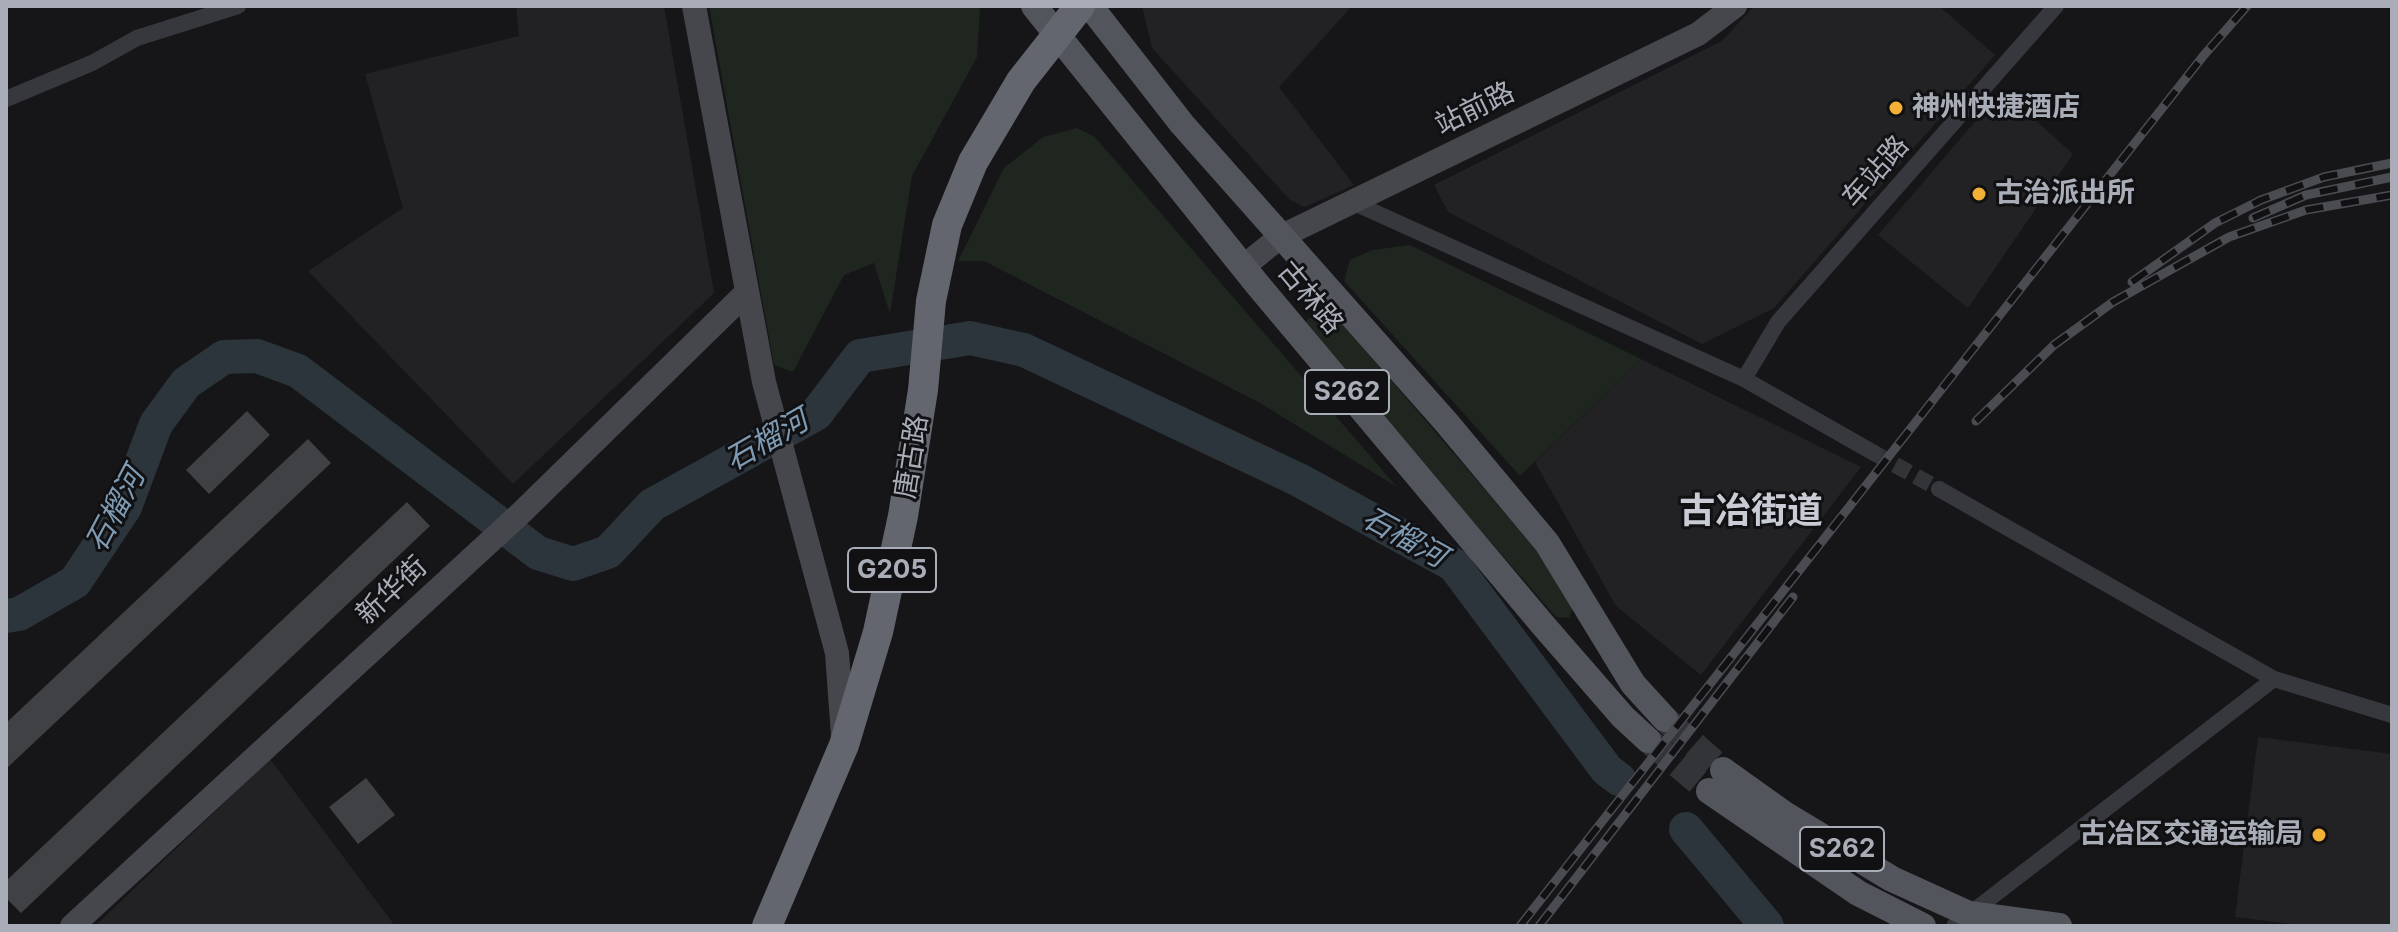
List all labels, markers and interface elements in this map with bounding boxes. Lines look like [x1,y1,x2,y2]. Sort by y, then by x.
street label: 站前路 [1430,75,1520,143]
place label: 神州快捷酒店 [1912,91,2080,125]
marker: 神州快捷酒店 [1887,99,1905,117]
street label: 车站路 [1836,129,1916,215]
place label: 古治派出所 [1995,177,2135,211]
marker: 古治派出所 [1970,185,1988,203]
street label: 古林路 [1270,255,1350,341]
road number: S262 [1305,370,1389,414]
water label: 石榴河 [719,403,815,479]
street label: 唐古路 [889,413,935,501]
water label: 石榴河 [79,462,153,558]
district label: 古冶街道 [1679,490,1823,534]
water label: 石榴河 [1356,500,1452,576]
road number: G205 [848,548,936,592]
street label: 新华街 [350,550,434,632]
place label: 古冶区交通运输局 [2079,818,2303,852]
marker: 古冶区交通运输局 [2310,826,2328,844]
road number: S262 [1800,827,1884,871]

